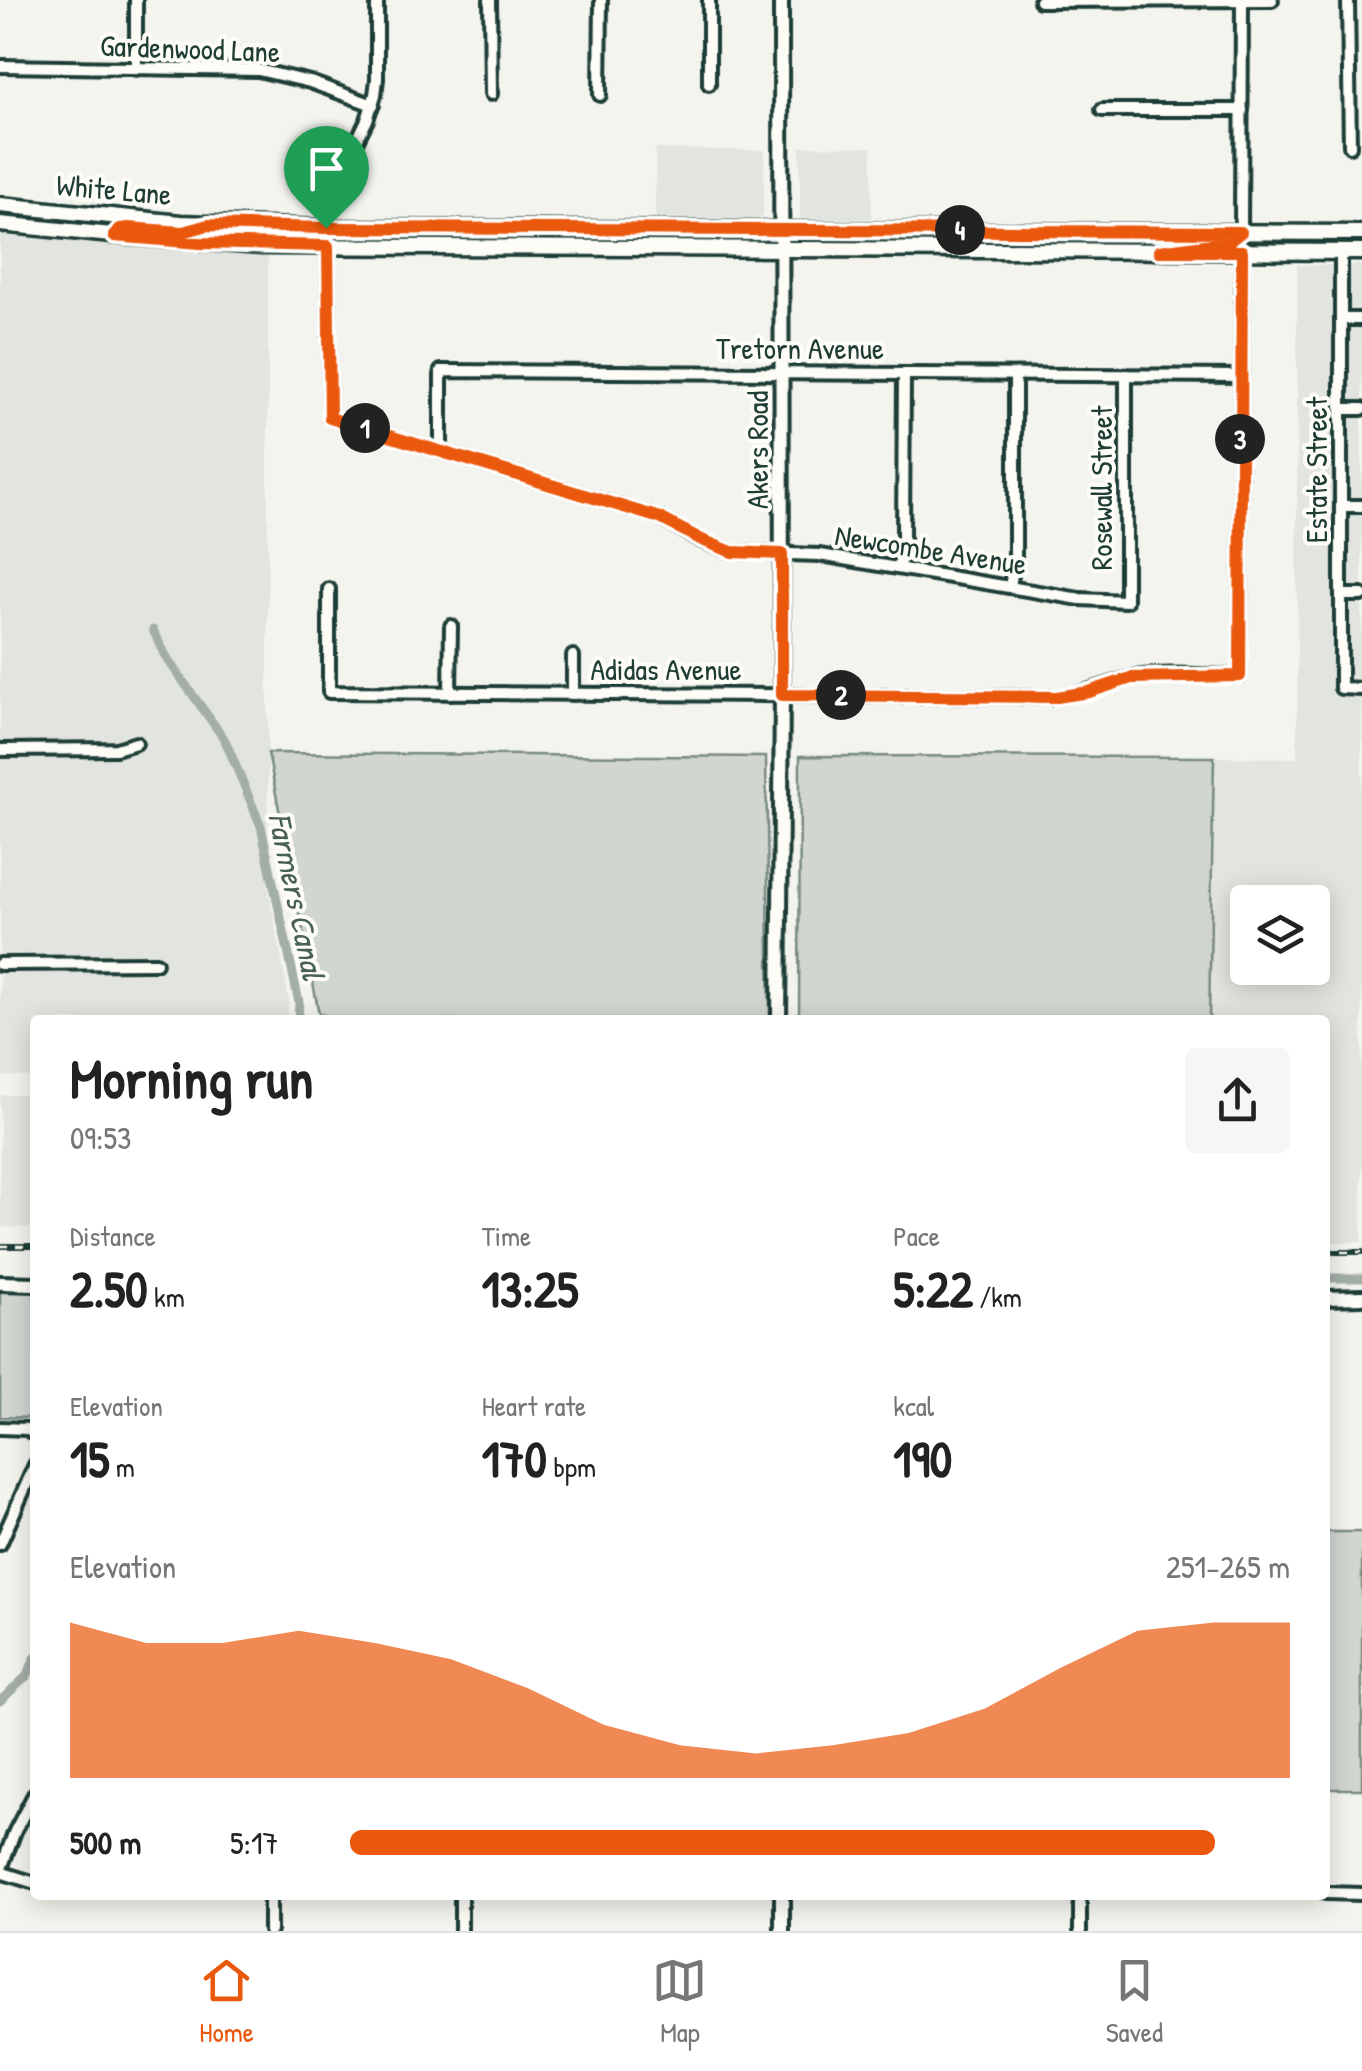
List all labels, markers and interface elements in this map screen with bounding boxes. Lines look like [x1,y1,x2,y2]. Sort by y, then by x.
street label: Gardenwood Lane [99,25,281,71]
pin [284,126,369,229]
icon: arrive [299,141,354,196]
street label: White Lane [55,164,173,214]
pin: 4 [935,205,985,255]
text: 4 [955,211,965,249]
street label: Tretorn Avenue [716,328,884,368]
street label: Akers Road [737,391,777,509]
street label: Estate Street [1296,396,1336,543]
pin: 1 [340,403,390,453]
street label: Rosewall Street [1081,405,1121,570]
text: 1 [360,409,370,447]
pin: 3 [1215,414,1265,464]
text: 3 [1234,420,1246,458]
street label: Newcombe Avenue [832,514,1030,584]
street label: Adidas Avenue [590,649,742,689]
pin: 2 [816,670,866,720]
text: 2 [834,676,848,714]
water label: Farmers Canal [258,809,336,985]
map controls [1230,885,1330,985]
button: layers [1230,885,1330,985]
text: Morning run [70,1041,313,1115]
button: share [1185,1048,1290,1153]
text: 09:53 [70,1116,131,1159]
text: Distance [70,1217,156,1255]
text: Time [482,1217,531,1255]
text: Pace [893,1217,940,1255]
text: 2.50 [70,1255,148,1323]
text: 13:25 [482,1255,578,1323]
text: 5:22 [893,1255,973,1323]
text: km [148,1278,185,1316]
text: /km [973,1278,1022,1316]
text: Elevation [70,1387,163,1425]
text: Heart rate [482,1387,586,1425]
text: kcal [893,1387,934,1425]
text: 15 [70,1425,109,1493]
text: 170 [482,1425,547,1493]
text: 190 [893,1425,952,1493]
text: m [109,1448,135,1486]
text: bpm [547,1448,596,1486]
text: Elevation [70,1545,176,1588]
text: 251–265 m [1166,1545,1290,1588]
text: 500 m [70,1821,141,1864]
text: 5:17 [230,1821,278,1864]
tab: Home [199,1953,254,2051]
tab: Map [652,1953,707,2051]
tab: Saved [1106,1953,1163,2051]

